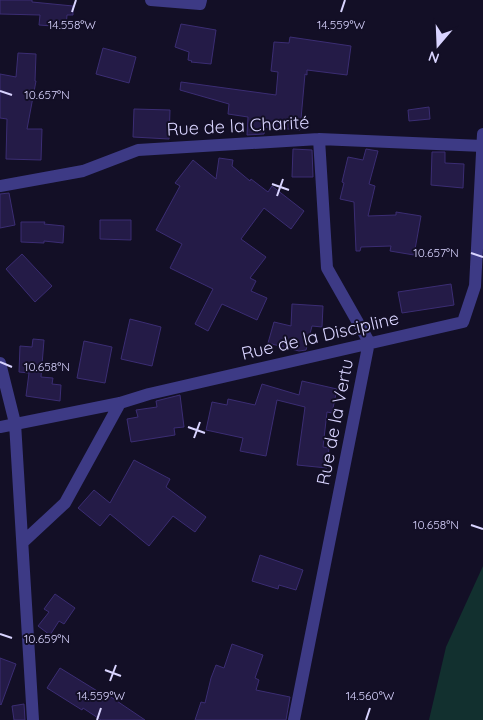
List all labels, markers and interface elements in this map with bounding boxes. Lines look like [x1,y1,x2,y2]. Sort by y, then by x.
text: 14.558°W [48,17,96,32]
text: 14.559°W [317,17,365,32]
north arrow [413,20,463,70]
text: N [426,47,442,67]
text: 10.657°N [24,87,70,102]
street label: Rue de la Charité [166,110,310,141]
text: 10.657°N [413,245,459,260]
street label: Rue de la Discipline [239,306,401,365]
street label: Rue de la Vertu [311,357,358,487]
text: 10.658°N [24,359,70,374]
text: 10.658°N [413,517,459,532]
text: 10.659°N [24,631,70,646]
text: 14.559°W [77,688,125,703]
text: 14.560°W [346,688,395,703]

